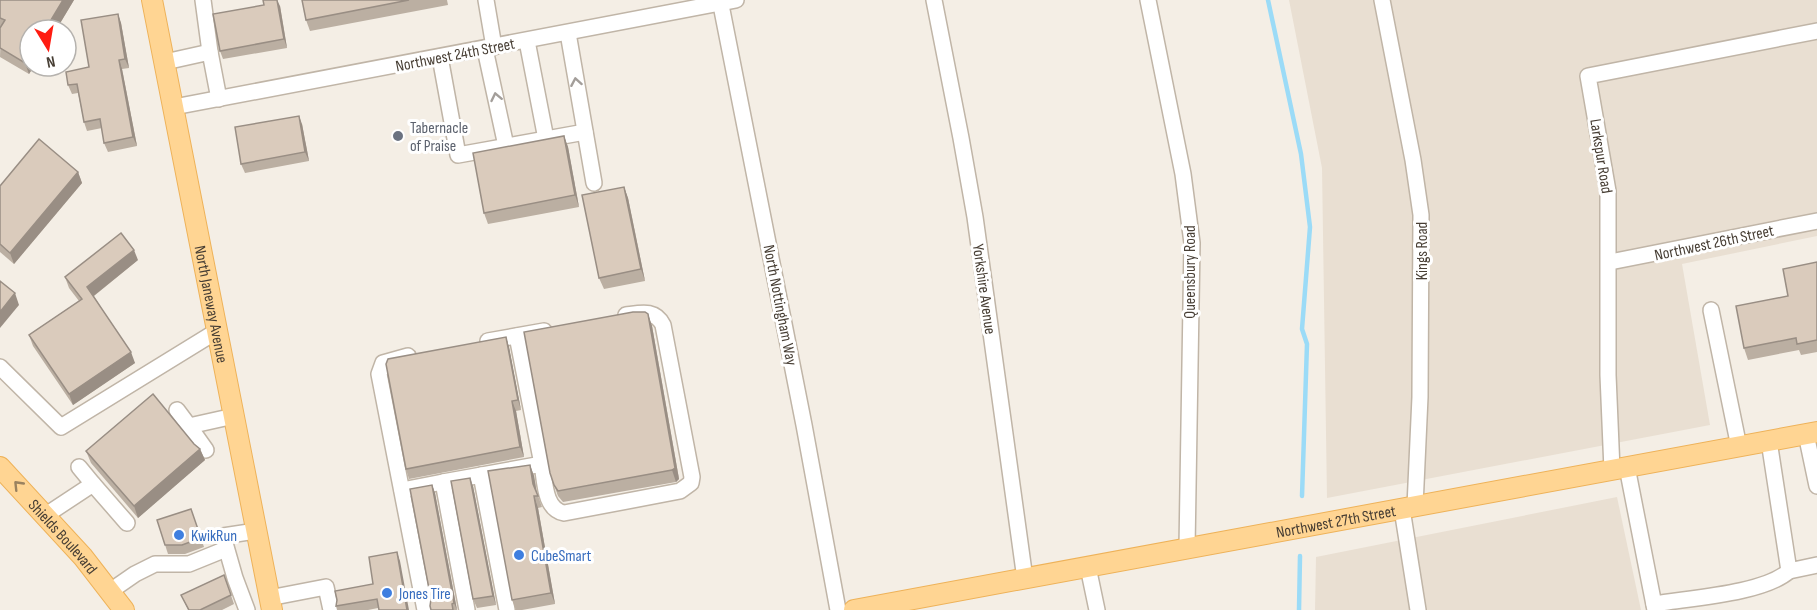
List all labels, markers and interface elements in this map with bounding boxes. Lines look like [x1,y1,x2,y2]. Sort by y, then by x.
north arrow [18,18,78,78]
street label: Northwest 24th Street [394,35,517,76]
text: N [45,51,57,71]
one-way arrow [571,78,583,87]
one-way arrow [490,93,503,103]
street label: Larkspur Road [1585,118,1616,195]
place label: Tabernacle of Praise [410,119,468,156]
marker: Tabernacle of Praise [391,129,405,143]
street label: Kings Road [1413,222,1432,280]
street label: Northwest 26th Street [1653,222,1776,265]
street label: Queensbury Road [1181,225,1200,319]
street label: North Nottingham Way [759,243,801,367]
street label: Yorkshire Avenue [968,243,999,336]
street label: North Janeway Avenue [190,244,231,365]
one-way arrow [14,482,25,492]
street label: Shields Boulevard [24,496,101,578]
street label: Northwest 27th Street [1275,502,1398,543]
place label: KwikRun [191,527,237,546]
marker: KwikRun [172,528,186,542]
place label: CubeSmart [531,547,592,566]
marker: CubeSmart [512,548,526,562]
place label: Jones Tire [398,585,451,604]
marker: Jones Tire [380,586,394,600]

